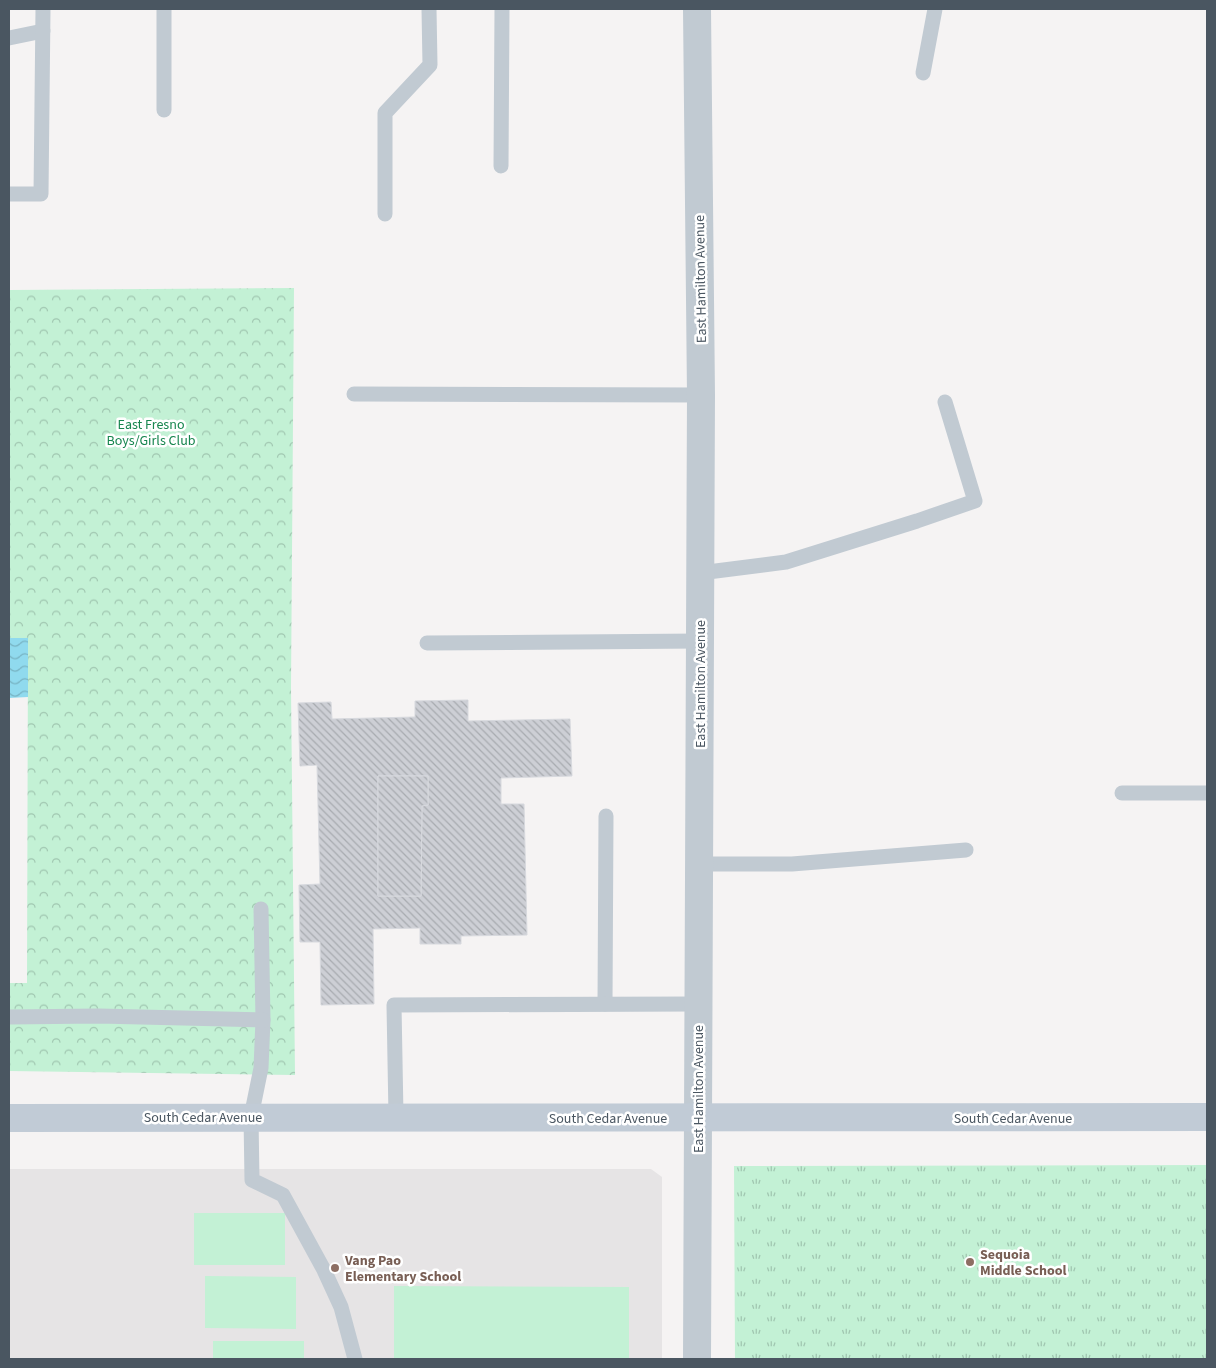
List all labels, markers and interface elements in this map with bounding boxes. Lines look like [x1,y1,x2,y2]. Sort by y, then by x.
street label: East Hamilton Avenue [690,215,712,343]
park label: East Fresno Boys/Girls Club [106,415,196,451]
street label: East Hamilton Avenue [691,620,711,748]
street label: East Hamilton Avenue [689,1025,709,1153]
street label: South Cedar Avenue [144,1108,262,1128]
street label: South Cedar Avenue [549,1109,667,1129]
street label: South Cedar Avenue [954,1109,1072,1129]
place label: Sequoia Middle School [980,1245,1067,1281]
place label: Vang Pao Elementary School [344,1251,461,1287]
marker: Sequoia Middle School [964,1256,976,1268]
marker: Vang Pao Elementary School [329,1262,341,1274]

